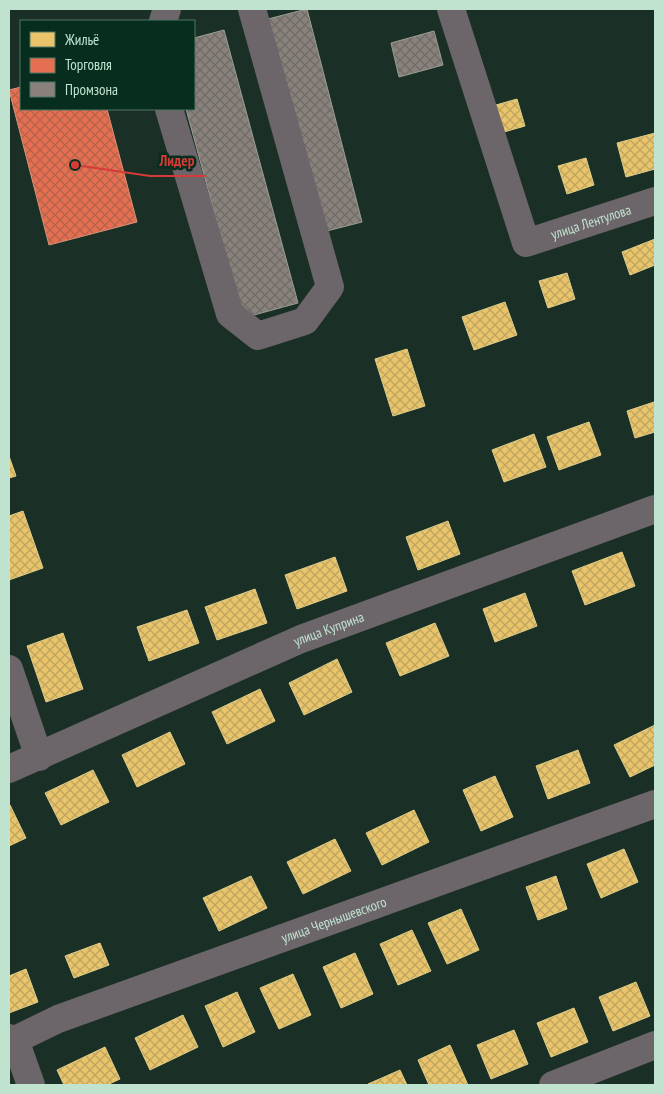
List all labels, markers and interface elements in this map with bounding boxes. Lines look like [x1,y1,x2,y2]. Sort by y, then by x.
legend [20,20,195,110]
text: Жильё [64,30,99,49]
text: Торговля [65,55,112,74]
text: Промзона [65,80,118,99]
callout: Лидер [150,146,205,176]
text: Лидер [159,151,195,170]
street label: улица Лентулова [549,200,633,243]
street label: улица Куприна [290,608,366,650]
street label: улица Чернышевского [279,893,389,947]

